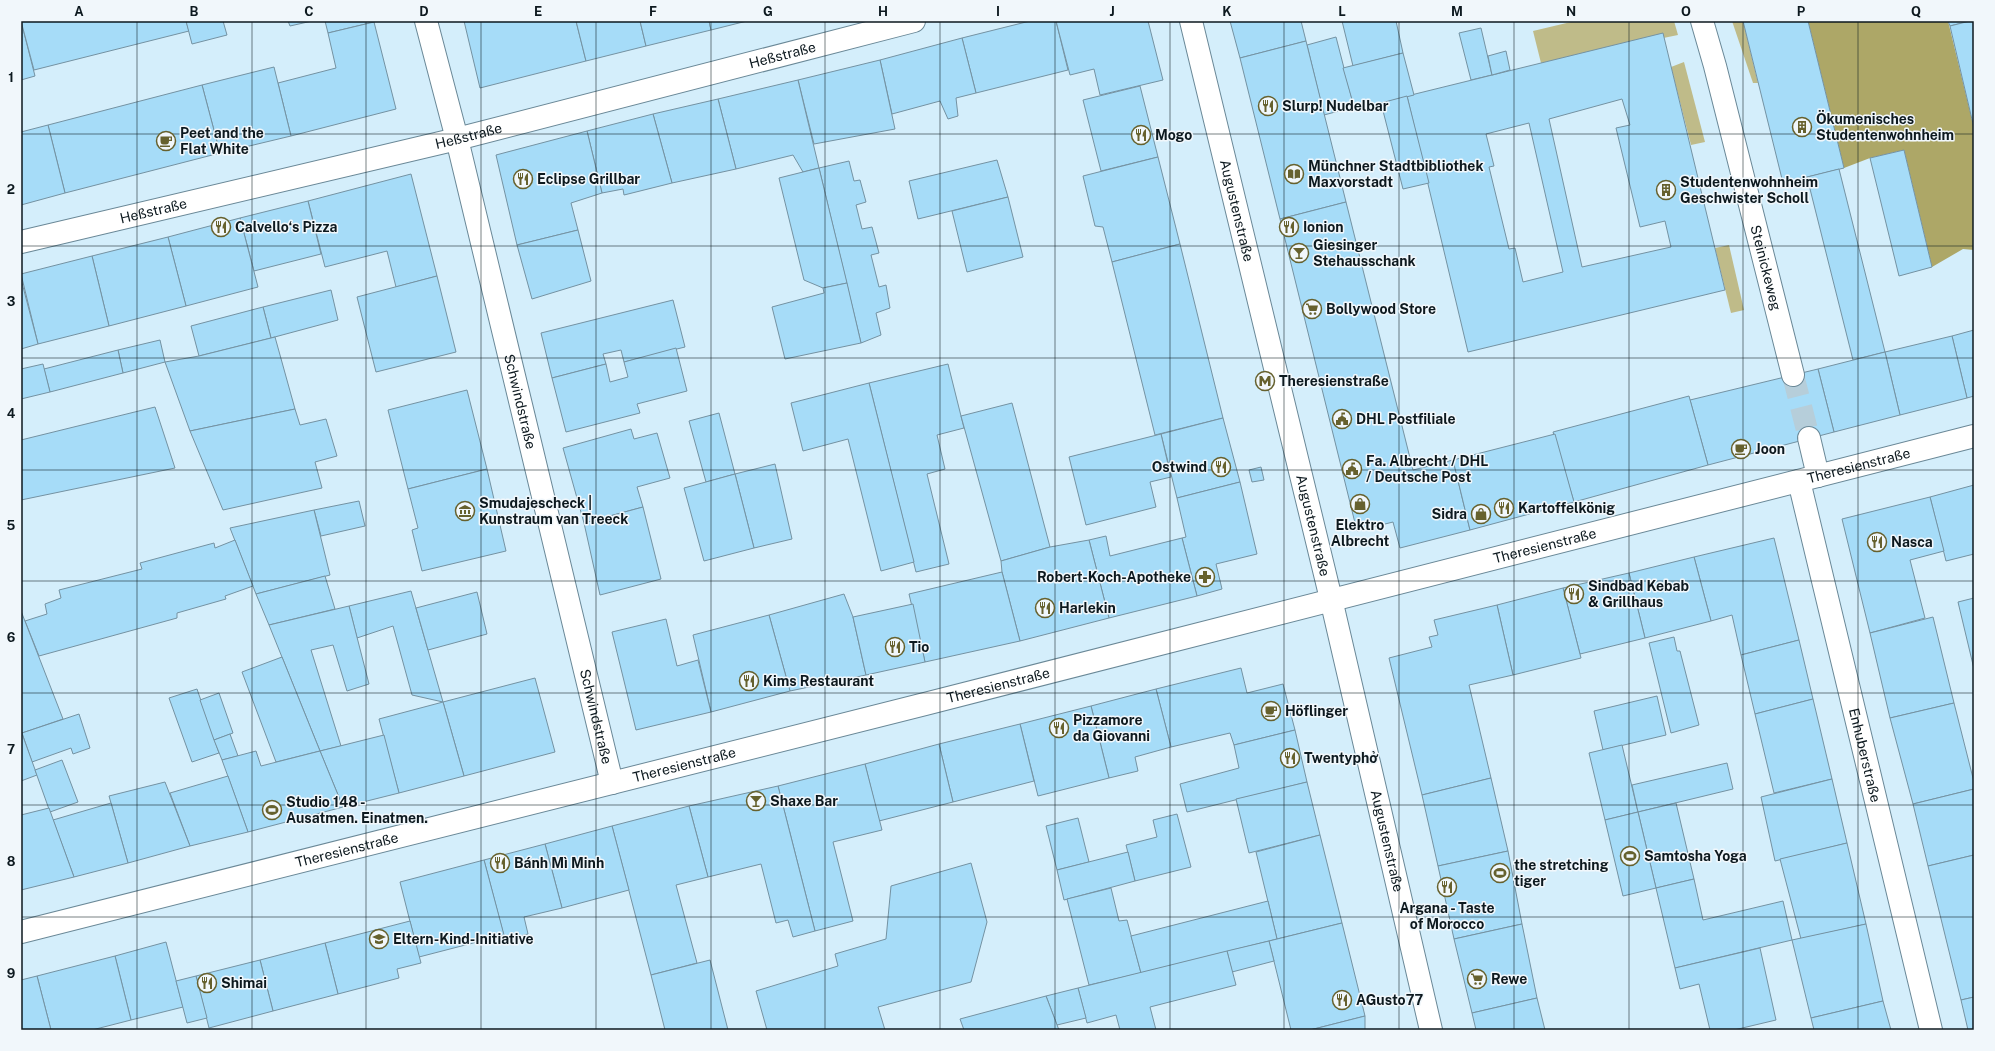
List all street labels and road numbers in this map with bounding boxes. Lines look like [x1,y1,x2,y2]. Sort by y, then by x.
street label: Heßstraße [747,39,817,71]
street label: Heßstraße [434,120,504,152]
street label: Augustenstraße [1217,158,1257,263]
street label: Heßstraße [118,195,189,226]
street label: Steinickeweg [1747,223,1785,313]
street label: Schwindstraße [501,352,539,451]
street label: Theresienstraße [1806,445,1912,486]
street label: Augustenstraße [1293,473,1333,578]
street label: Theresienstraße [1492,525,1598,566]
street label: Theresienstraße [945,664,1052,706]
street label: Schwindstraße [577,667,615,766]
street label: Enhuberstraße [1846,707,1884,804]
street label: Theresienstraße [631,744,737,785]
street label: Augustenstraße [1368,788,1407,894]
street label: Theresienstraße [294,829,400,871]

